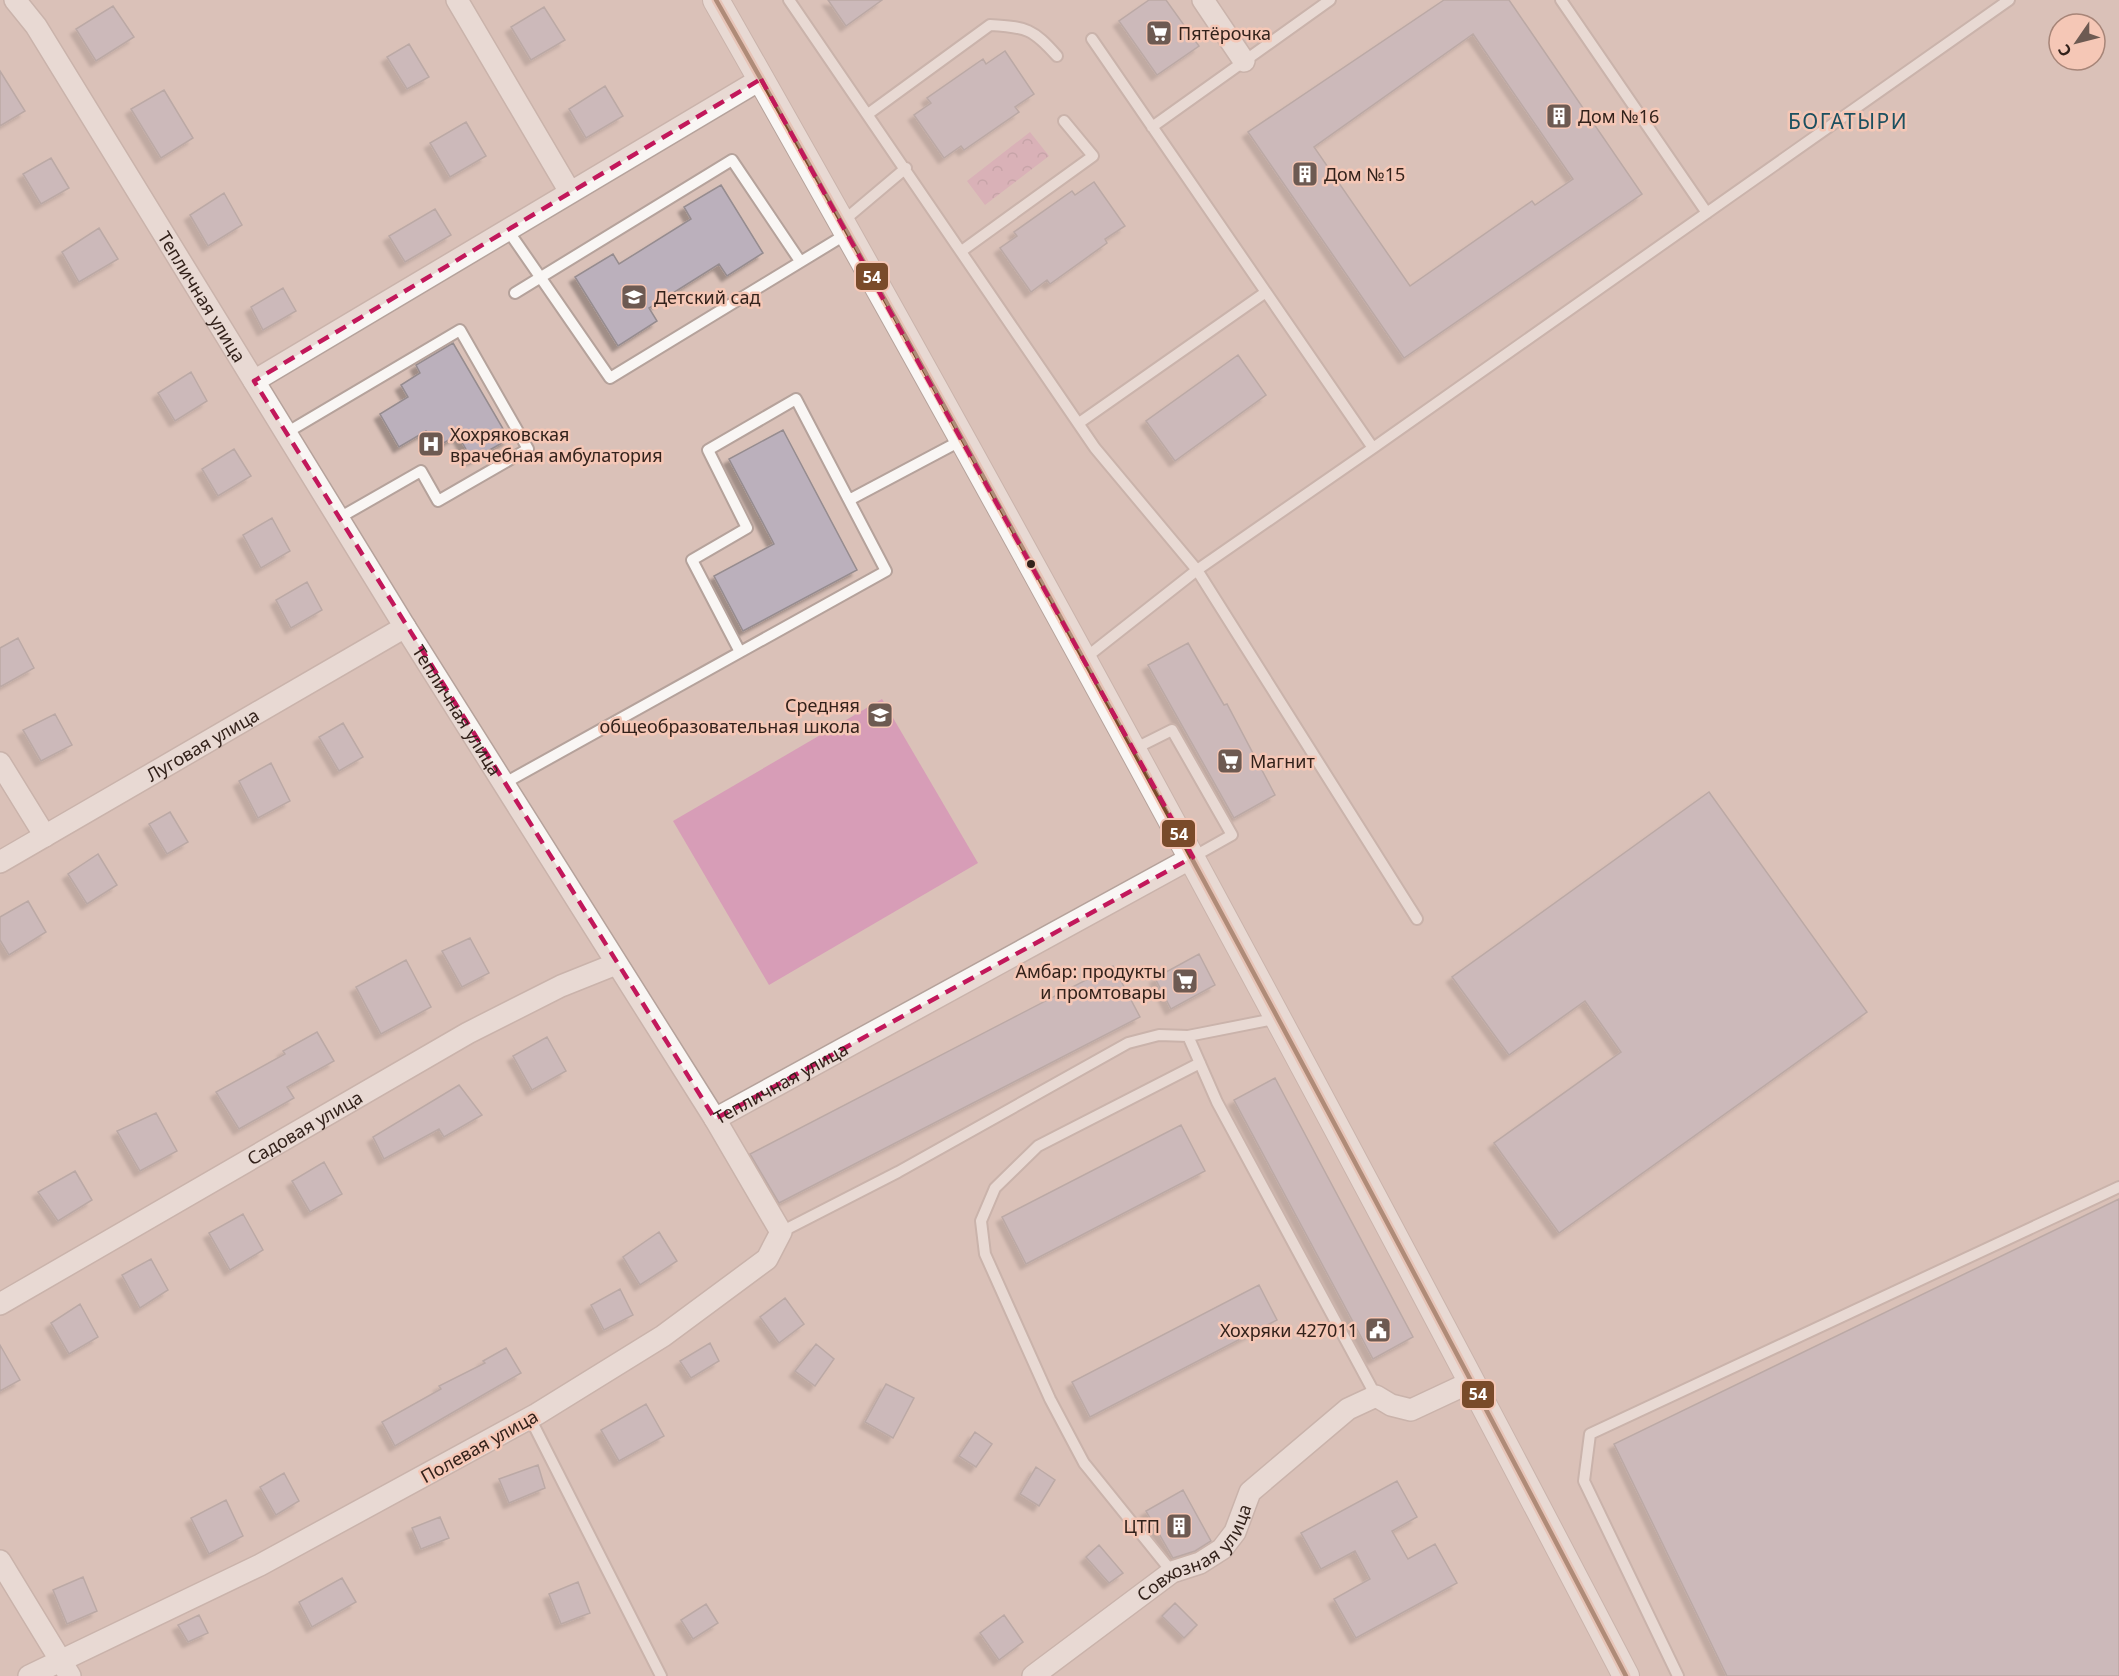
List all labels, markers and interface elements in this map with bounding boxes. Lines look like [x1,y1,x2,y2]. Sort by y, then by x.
north arrow [2047,12,2107,72]
supermarket icon: Пятёрочка [1144,18,1174,48]
place label: Пятёрочка [1178,21,1271,45]
text: С [2053,40,2077,61]
building icon: Дом №16 [1544,101,1574,131]
place label: Дом №16 [1578,104,1659,128]
district label: БОГАТЫРИ [1788,107,1908,135]
building icon: Дом №15 [1290,159,1320,189]
place label: Дом №15 [1324,162,1405,186]
street label: Тепличная улица [153,227,252,367]
line badge: 54 [855,262,889,291]
text: 54 [863,266,881,288]
school or university icon: Детский сад [619,282,649,312]
place label: Детский сад [654,285,760,309]
place label: Хохряковская врачебная амбулатория [450,422,663,467]
hospital icon: Хохряковская врачебная амбулатория [416,429,446,459]
unlabelled marker [1025,558,1037,570]
street label: Тепличная улица [407,640,507,780]
place label: Средняя общеобразовательная школа [599,693,860,738]
school or university icon: Средняя общеобразовательная школа [865,700,895,730]
street label: Луговая улица [142,702,263,787]
supermarket icon: Магнит [1215,746,1245,776]
place label: Магнит [1250,749,1315,773]
line badge: 54 [1161,819,1196,848]
text: 54 [1170,823,1188,845]
place label: Амбар: продукты и промтовары [1015,959,1166,1004]
supermarket icon: Амбар: продукты и промтовары [1170,966,1200,996]
street label: Тепличная улица [709,1036,852,1129]
street label: Садовая улица [243,1085,367,1170]
public building icon: Хохряки 427011 [1363,1315,1393,1345]
place label: Хохряки 427011 [1220,1318,1358,1342]
line badge: 54 [1461,1380,1495,1409]
text: 54 [1469,1383,1487,1405]
street label: Полевая улица [416,1404,542,1488]
street label: Совхозная улица [1132,1500,1257,1606]
building icon: ЦТП [1164,1511,1194,1541]
place label: ЦТП [1123,1514,1160,1538]

